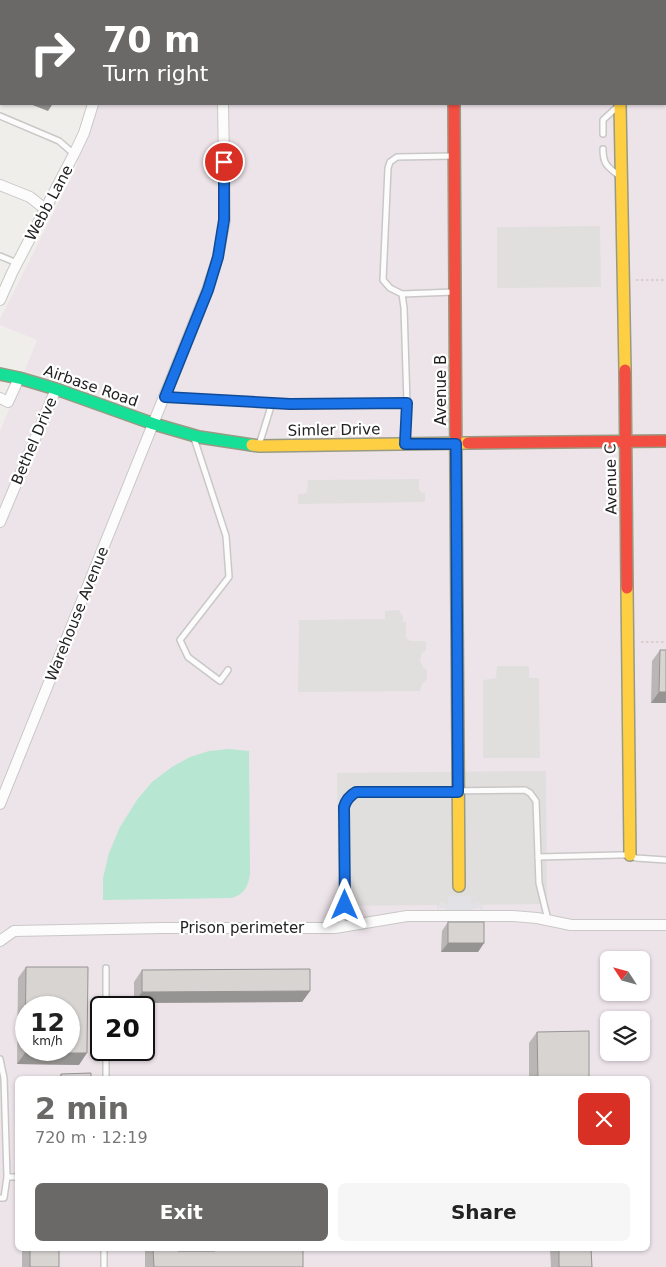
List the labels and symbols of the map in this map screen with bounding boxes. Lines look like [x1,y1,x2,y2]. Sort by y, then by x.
pin [203,141,245,183]
street label: Webb Lane [22,162,76,244]
street label: Avenue B [432,355,450,425]
street label: Airbase Road [41,361,141,411]
street label: Bethel Drive [8,395,60,487]
street label: Simler Drive [288,420,380,440]
street label: Avenue C [601,443,621,515]
street label: Warehouse Avenue [42,544,112,684]
position arrow [318,878,370,930]
street label: Prison perimeter [180,919,305,937]
north arrow [600,951,650,1001]
speed limit sign: 20 [90,996,155,1061]

